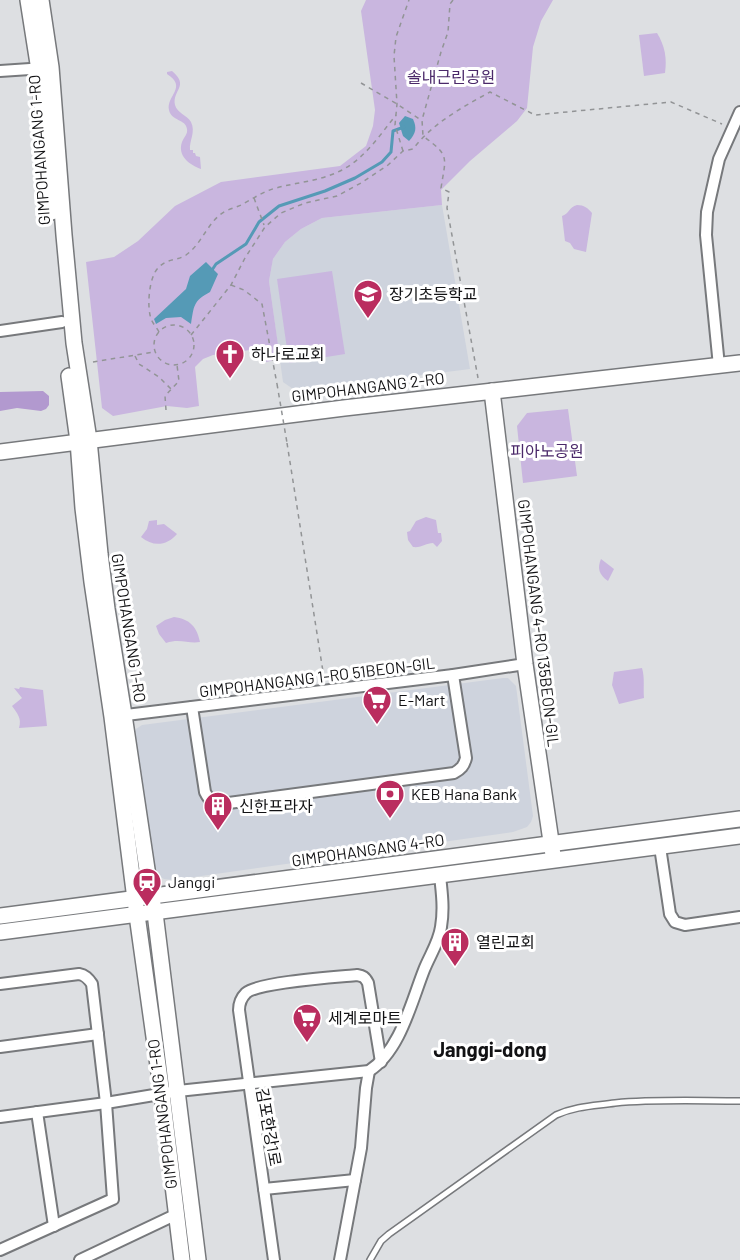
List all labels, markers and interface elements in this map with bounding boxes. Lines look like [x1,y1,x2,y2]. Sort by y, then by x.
park label: 솔내근린공원 [407,67,495,86]
street label: GIMPOHANGANG 1-RO [24,74,53,226]
school or university icon: 장기초등학교 [352,278,384,320]
place label: 장기초등학교 [389,284,477,303]
church icon: 하나로교회 [214,338,246,380]
place label: 하나로교회 [251,344,325,363]
street label: GIMPOHANGANG 2-RO [290,368,445,405]
park label: 피아노공원 [510,441,584,460]
street label: GIMPOHANGANG 4-RO 135BEON-GIL [515,498,564,748]
street label: GIMPOHANGANG 1-RO [108,552,151,704]
street label: GIMPOHANGANG 1-RO 51BEON-GIL [198,653,436,700]
supermarket icon: E-Mart [361,684,393,726]
place label: E-Mart [398,690,445,709]
bank icon: KEB Hana Bank [374,778,406,820]
place label: KEB Hana Bank [411,784,517,803]
building icon: 신한프라자 [202,790,234,832]
place label: 신한프라자 [239,796,313,815]
street label: GIMPOHANGANG 4-RO [290,829,446,870]
station icon: Janggi [131,866,163,908]
place label: Janggi [168,872,215,891]
building icon: 열린교회 [439,926,471,968]
place label: 열린교회 [476,932,535,951]
supermarket icon: 세계로마트 [291,1002,323,1044]
place label: 세계로마트 [328,1008,402,1027]
district label: Janggi-dong [433,1037,547,1061]
street label: GIMPOHANGANG 1-RO [143,1038,180,1190]
street label: 김포한강1로 [253,1086,286,1168]

